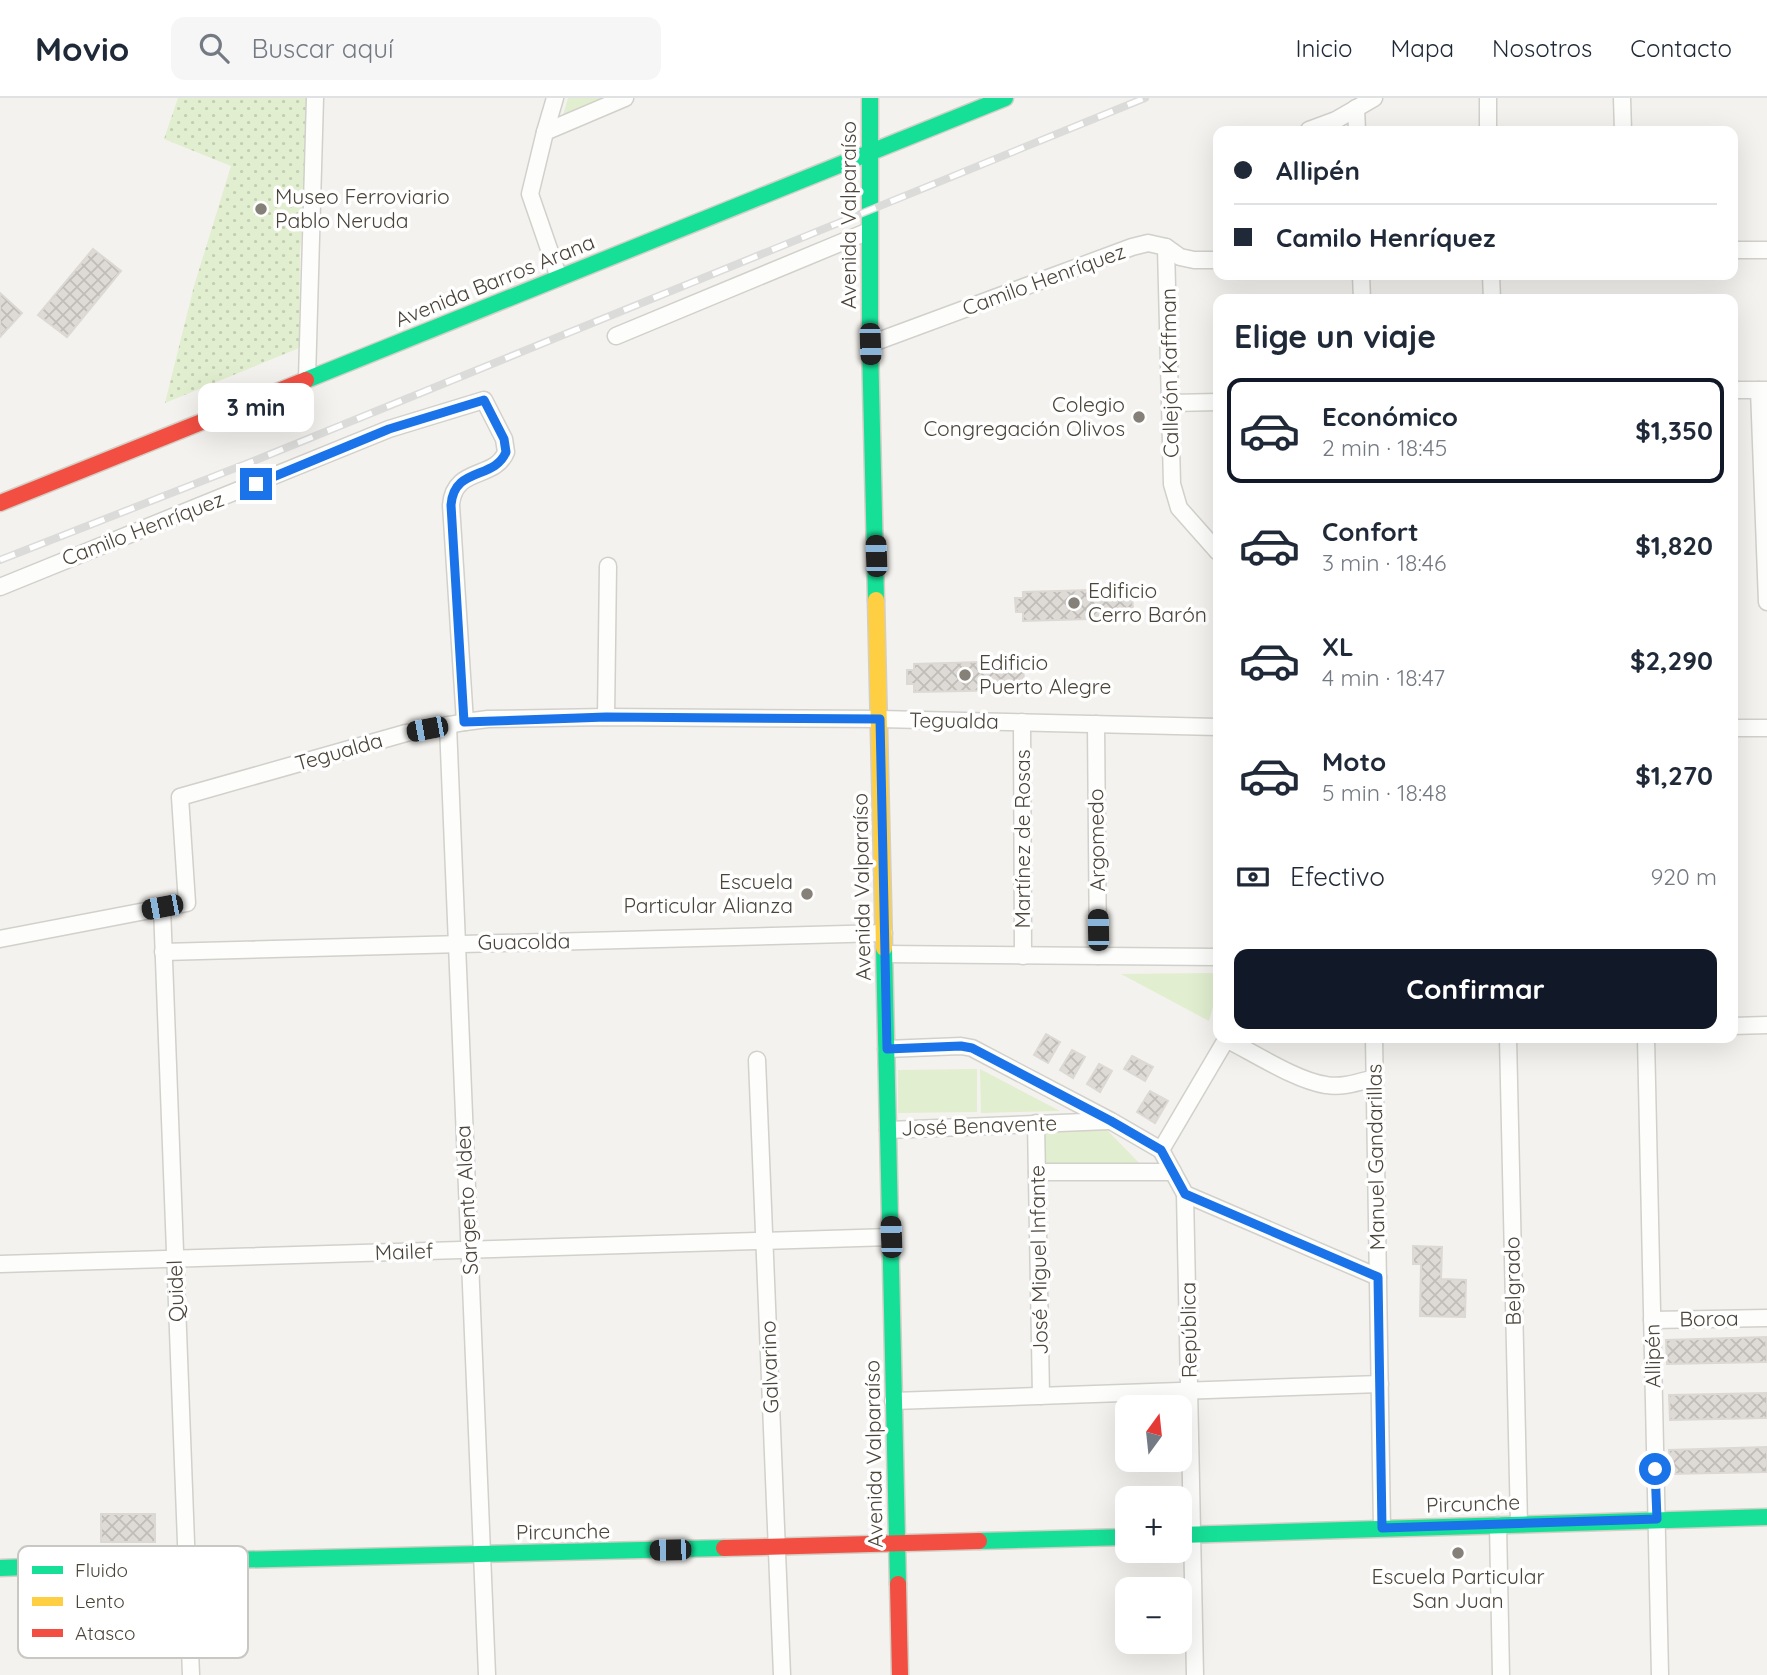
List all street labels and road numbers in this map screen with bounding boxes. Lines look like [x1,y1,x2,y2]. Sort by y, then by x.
street label: Avenida Valparaíso [835,121,861,309]
street label: Avenida Barros Arana [391,228,598,332]
street label: Camilo Henríquez [959,238,1129,321]
street label: Callejón Kaffman [1155,288,1183,458]
street label: Camilo Henríquez [58,485,227,571]
street label: Tegualda [909,706,999,734]
street label: Tegualda [292,726,385,776]
street label: Martínez de Rosas [1009,749,1035,929]
street label: Argomedo [1082,788,1110,892]
street label: Avenida Valparaíso [846,793,876,981]
street label: Guacolda [477,927,571,955]
street label: Manuel Gandarillas [1360,1063,1390,1251]
street label: José Benavente [900,1109,1057,1141]
street label: Sargento Aldea [449,1124,483,1276]
street label: José Miguel Infante [1023,1165,1053,1355]
street label: Belgrado [1498,1236,1526,1326]
street label: Mailef [374,1237,434,1265]
street label: Quidel [161,1260,189,1323]
street label: República [1174,1282,1202,1378]
street label: Boroa [1679,1304,1739,1332]
street label: Galvarino [754,1320,784,1414]
street label: Allipén [1638,1324,1666,1388]
street label: Avenida Valparaíso [858,1360,888,1548]
street label: Pircunche [1425,1488,1521,1518]
street label: Pircunche [516,1517,610,1545]

